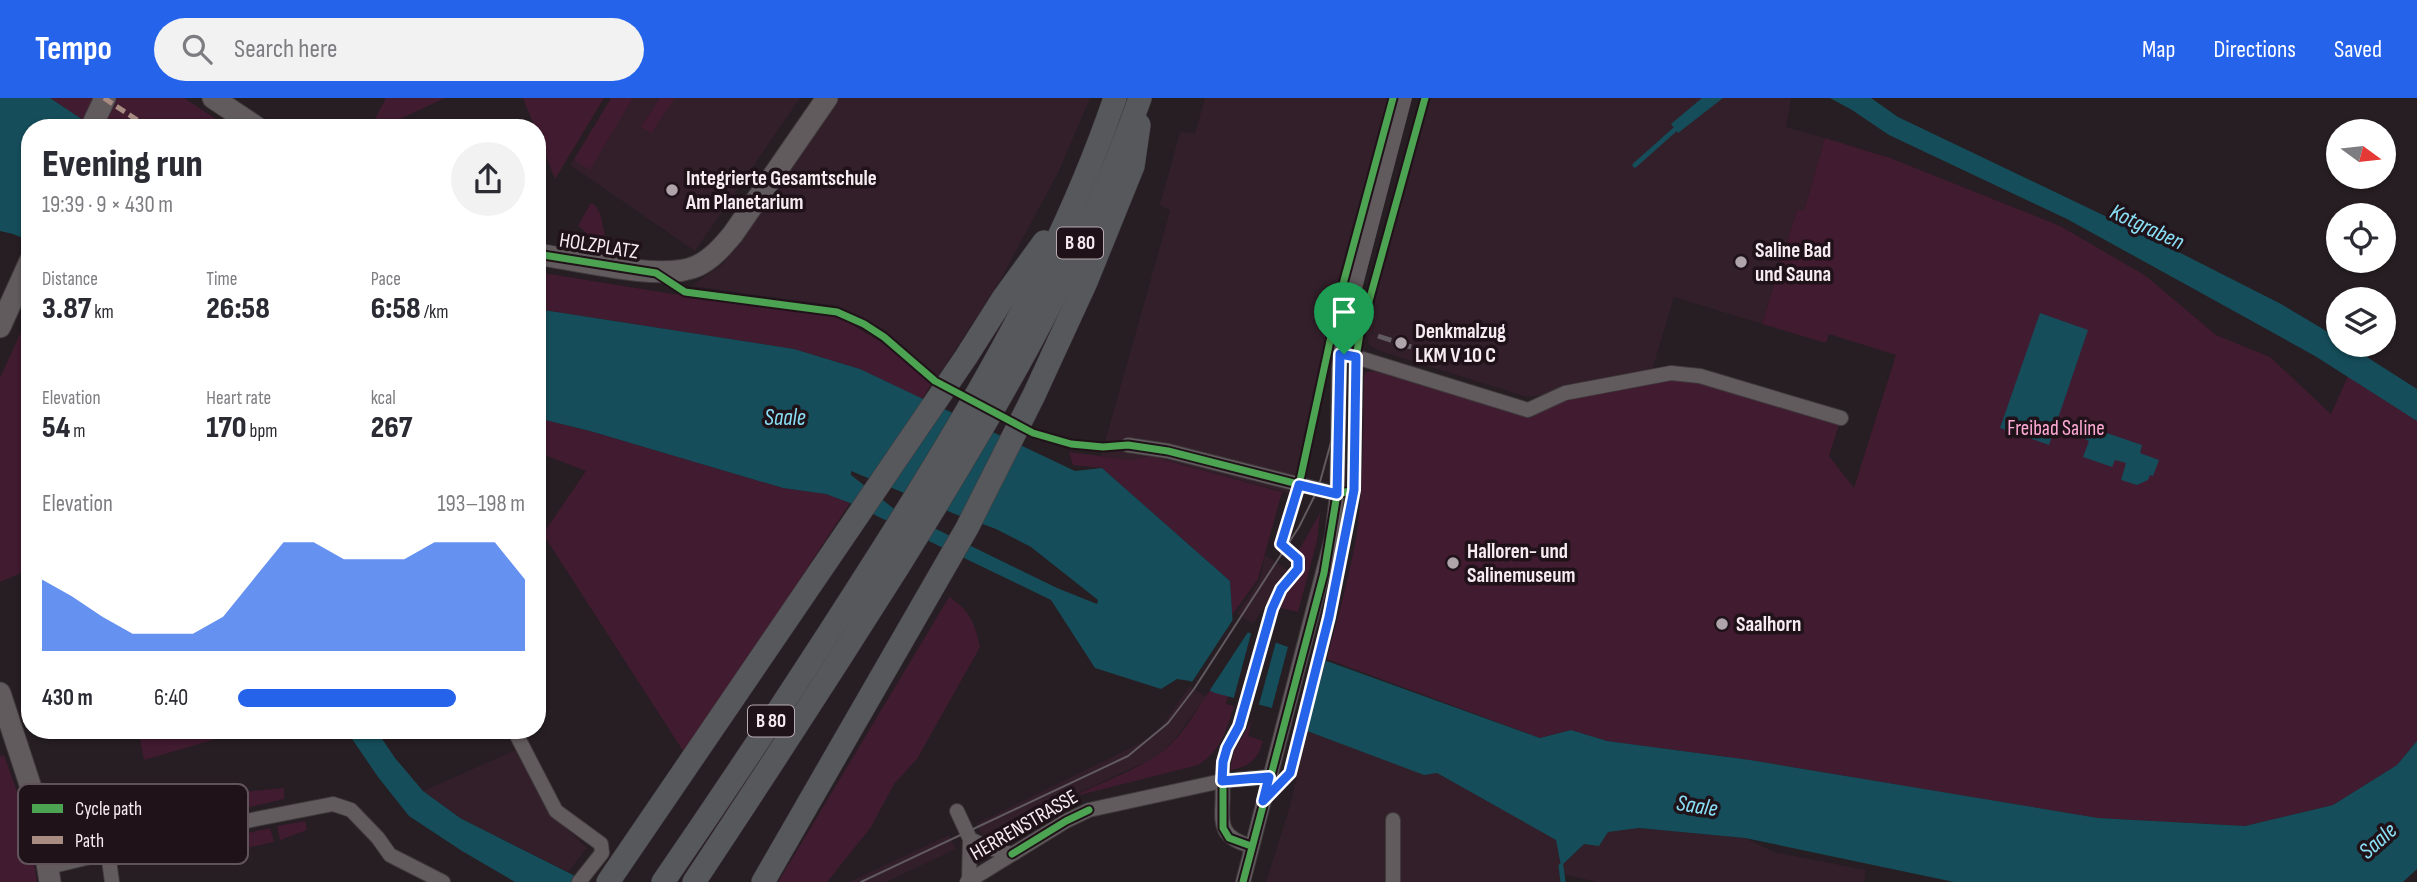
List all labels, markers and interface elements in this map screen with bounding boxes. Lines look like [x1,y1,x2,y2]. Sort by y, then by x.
search box [154,18,644,81]
text: Tempo [35,29,112,69]
icon: search [178,30,216,68]
text: Search here [234,34,337,65]
text: Map [2142,35,2175,64]
text: Directions [2213,35,2296,64]
text: Saved [2334,35,2382,64]
north arrow [2326,119,2396,189]
map controls [2326,119,2396,357]
text: Evening run [42,142,203,187]
button: share [451,142,525,216]
place label: Integrierte Gesamtschule Am Planetarium [685,166,877,215]
marker: Integrierte Gesamtschule Am Planetarium [664,182,680,198]
text: 19:39 · 9 × 430 m [42,191,173,219]
water label: Kotgraben [2105,198,2189,256]
button: locate [2326,203,2396,273]
street label: HOLZPLATZ [558,227,641,265]
road number: B 80 [1057,228,1103,258]
place label: Saline Bad und Sauna [1755,238,1831,287]
marker: Saline Bad und Sauna [1733,254,1749,270]
text: Distance [42,268,98,291]
text: Time [206,268,237,291]
text: Pace [371,268,401,291]
pin [1314,282,1374,354]
button: layers [2326,287,2396,357]
text: 3.87 [42,291,91,327]
text: 26:58 [206,291,270,327]
text: 6:58 [371,291,421,327]
icon: arrive [1325,293,1363,331]
text: km [91,301,114,324]
text: /km [421,301,448,324]
place label: Denkmalzug LKM V 10 C [1415,319,1506,368]
marker: Denkmalzug LKM V 10 C [1393,335,1409,351]
text: Elevation [42,387,101,410]
text: Heart rate [206,387,271,410]
text: kcal [371,387,396,410]
water label: Saale [764,404,806,432]
text: 54 [42,410,70,446]
text: 170 [206,410,247,446]
text: 267 [371,410,412,446]
park label: Freibad Saline [2007,416,2105,441]
text: m [70,420,86,443]
text: bpm [247,420,277,443]
text: Elevation [42,490,113,518]
text: 193–198 m [438,490,525,518]
place label: Halloren- und Salinemuseum [1467,539,1575,588]
marker: Halloren- und Salinemuseum [1445,555,1461,571]
place label: Saalhorn [1736,612,1801,637]
marker: Saalhorn [1714,616,1730,632]
text: 430 m [42,684,93,712]
text: 6:40 [154,684,188,712]
road number: B 80 [748,706,794,736]
legend [18,784,248,864]
street label: HERRENSTRASSE [966,784,1082,866]
water label: Saale [1674,789,1720,823]
text: Cycle path [75,798,142,821]
water label: Saale [2353,817,2403,865]
text: Path [75,830,104,853]

